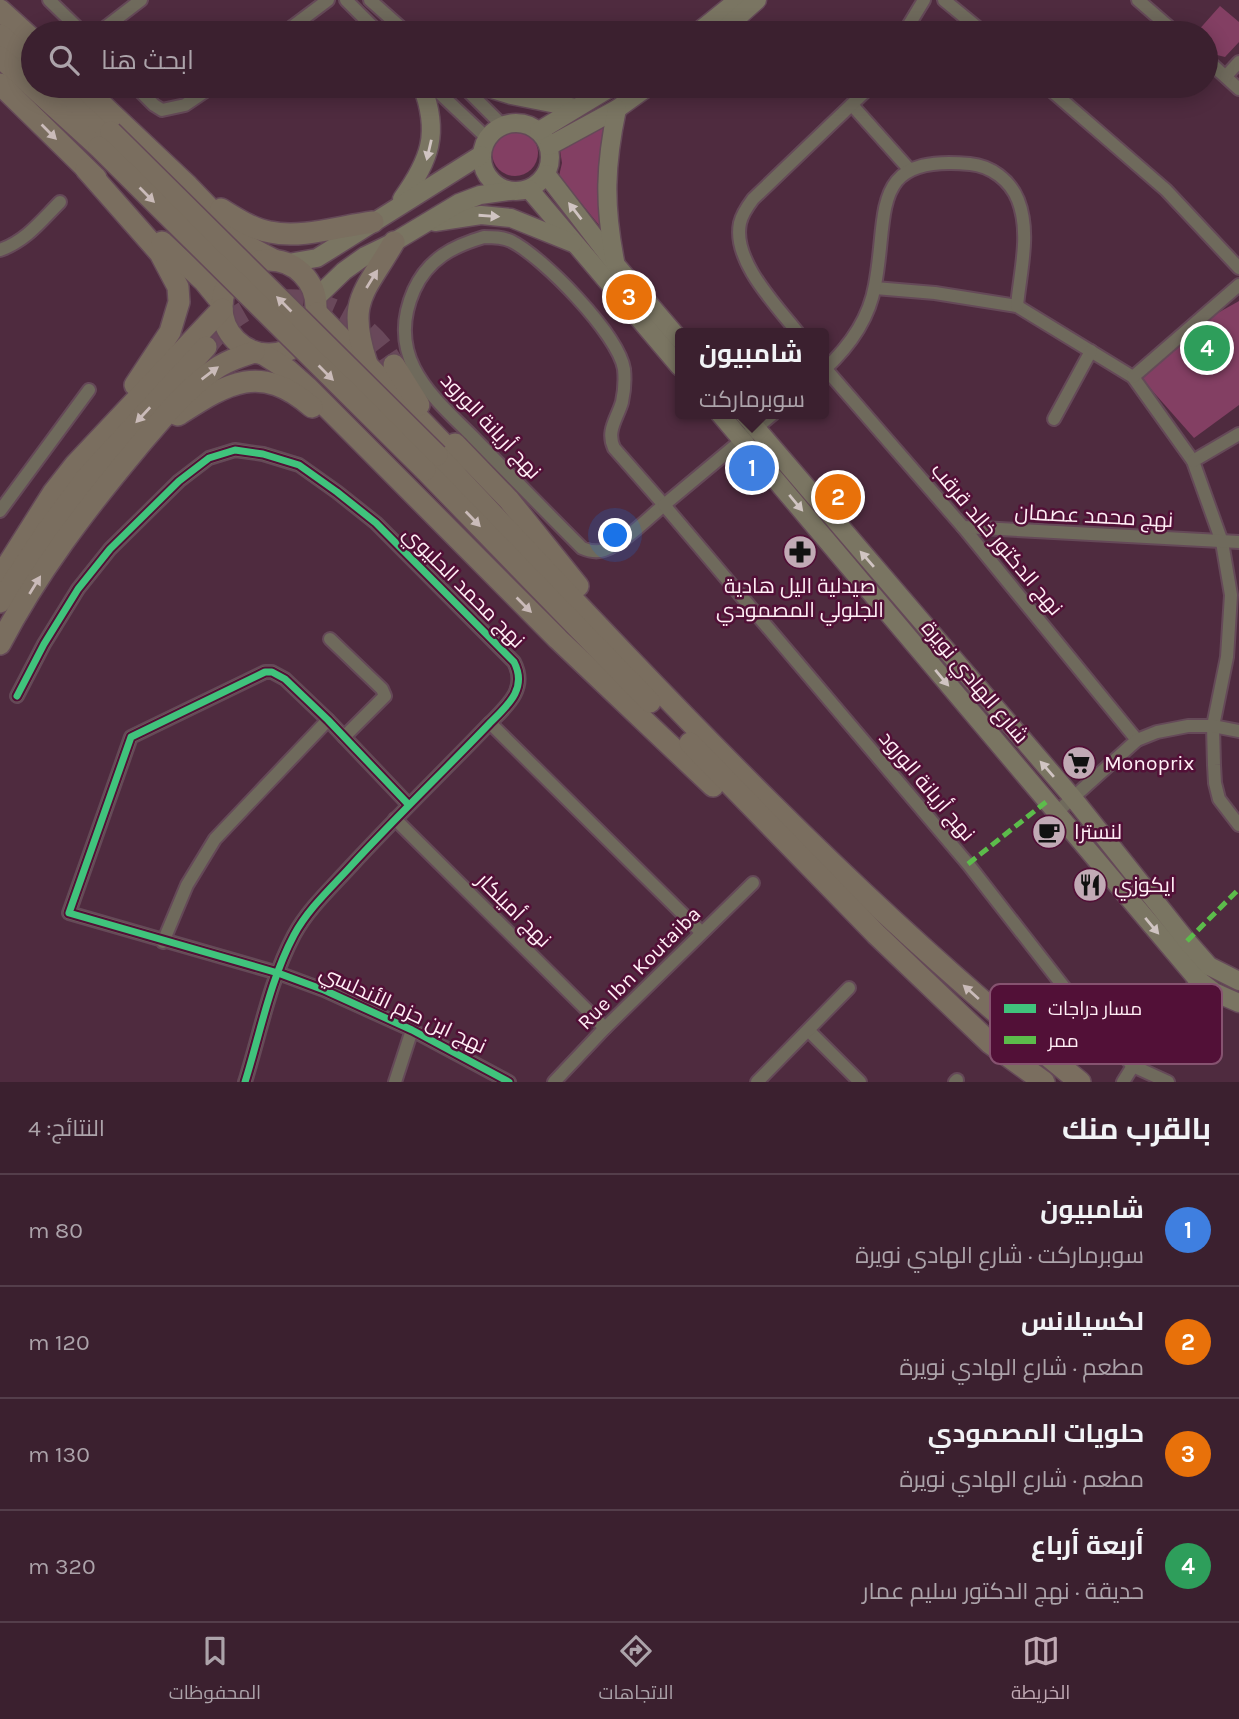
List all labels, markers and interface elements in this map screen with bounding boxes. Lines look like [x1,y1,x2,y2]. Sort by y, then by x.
search box [21,21,1218,98]
icon: search [45,41,83,79]
text: ابحث هنا [101,45,194,76]
one-way arrow [40,123,56,140]
one-way arrow [423,139,434,161]
one-way arrow [139,186,155,203]
one-way arrow [567,203,582,221]
one-way arrow [478,211,500,222]
one-way arrow [365,269,378,288]
pin: 3 [606,271,652,323]
one-way arrow [275,295,292,312]
pin: 4 [1184,322,1230,374]
popup [675,328,829,419]
text: شامبيون [699,338,803,369]
one-way arrow [318,364,335,381]
one-way arrow [201,366,219,381]
street label: نهج أريانة الورود [434,368,547,485]
text: سوبرماركت [699,386,805,413]
one-way arrow [135,406,151,423]
pin: 1 [729,442,775,494]
street label: نهج الدكتور خالد قرقب [925,458,1068,621]
pin: 2 [815,471,861,523]
one-way arrow [788,495,803,512]
street label: نهج محمد عصمان [1014,500,1174,534]
one-way arrow [464,510,480,527]
your location [598,518,632,552]
street label: نهج محمد الحليوي [395,521,530,656]
pharmacy icon: صيدلية اليل هادية الجلولي المصمودي [781,533,819,571]
one-way arrow [860,550,875,567]
place label: صيدلية اليل هادية الجلولي المصمودي [716,574,884,626]
one-way arrow [28,576,41,595]
one-way arrow [515,596,532,613]
street label: شارع الهادي نويرة [914,616,1033,751]
one-way arrow [934,669,949,686]
street label: نهج أريانة الورود [873,726,981,847]
supermarket icon: Monoprix [1060,744,1098,782]
place label: Monoprix [1104,751,1195,775]
one-way arrow [1040,760,1055,777]
cafe icon: لنسترا [1030,813,1068,851]
place label: لنسترا [1074,820,1122,844]
restaurant icon: ايكوزي [1071,866,1109,904]
street label: نهج أميلكار [470,867,557,953]
place label: ايكوزي [1114,873,1176,901]
street label: Rue Ibn Koutaiba [573,902,705,1034]
one-way arrow [1144,918,1159,935]
street label: نهج ابن حزم الأندلسي [315,960,490,1061]
one-way arrow [963,984,980,1000]
legend [990,984,1222,1064]
text: مسار دراجات [1048,998,1142,1020]
text: ممر [1047,1030,1079,1052]
text: بالقرب منك [1062,1111,1211,1147]
text: النتائج: 4 [28,1115,105,1142]
text: شامبيون [1040,1194,1144,1225]
text: 80 m [28,1217,83,1244]
text: 1 [1184,1217,1192,1244]
text: سوبرماركت · شارع الهادي نويرة [855,1242,1144,1269]
text: لكسيلانس [1021,1306,1144,1337]
text: 120 m [28,1329,90,1356]
text: 2 [1181,1329,1195,1356]
text: مطعم · شارع الهادي نويرة [900,1354,1144,1381]
text: حلويات المصمودي [928,1418,1144,1449]
text: 130 m [28,1441,90,1468]
text: 3 [1181,1441,1195,1468]
text: مطعم · شارع الهادي نويرة [900,1466,1144,1493]
text: أربعة أرباع [1031,1530,1144,1561]
text: 320 m [28,1553,96,1580]
text: 4 [1181,1553,1195,1580]
text: حديقة · نهج الدكتور سليم عمار [862,1578,1144,1605]
tab: المحفوظات [169,1632,261,1710]
tab: الاتجاهات [598,1632,674,1710]
tab: الخريطة [1011,1632,1070,1710]

